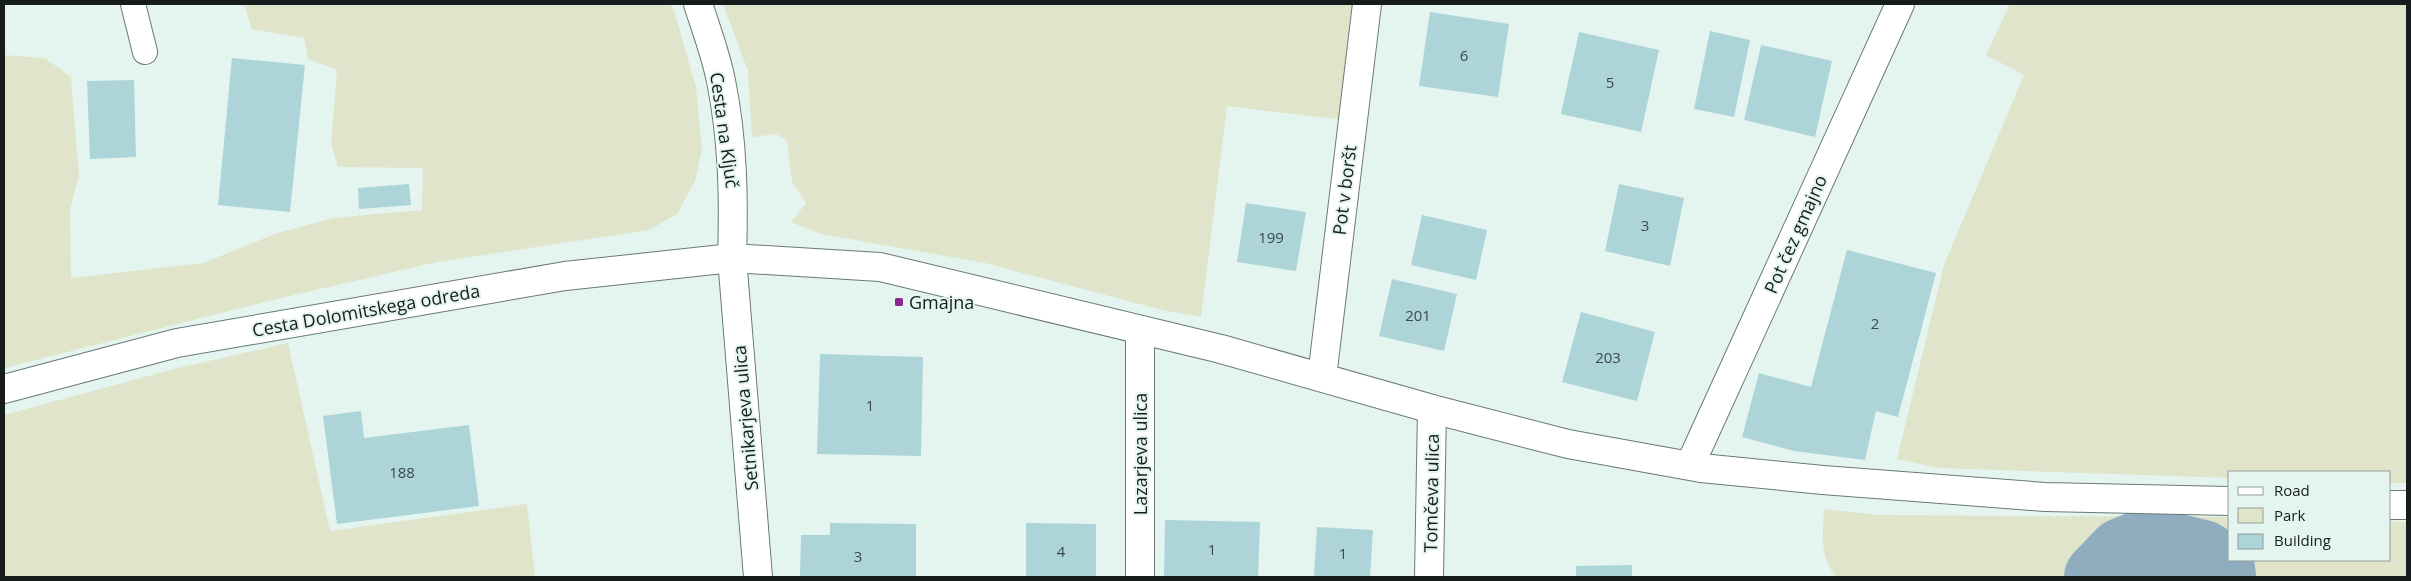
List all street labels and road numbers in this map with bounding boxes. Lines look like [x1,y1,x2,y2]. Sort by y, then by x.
street label: Cesta na Ključ [705,71,745,190]
street label: Pot v boršt [1327,144,1361,236]
street label: Pot čez gmajno [1758,171,1832,297]
street label: Cesta Dolomitskega odreda [250,278,482,342]
street label: Setnikarjeva ulica [727,344,763,492]
street label: Lazarjeva ulica [1128,393,1152,515]
street label: Tomčeva ulica [1418,434,1444,552]

